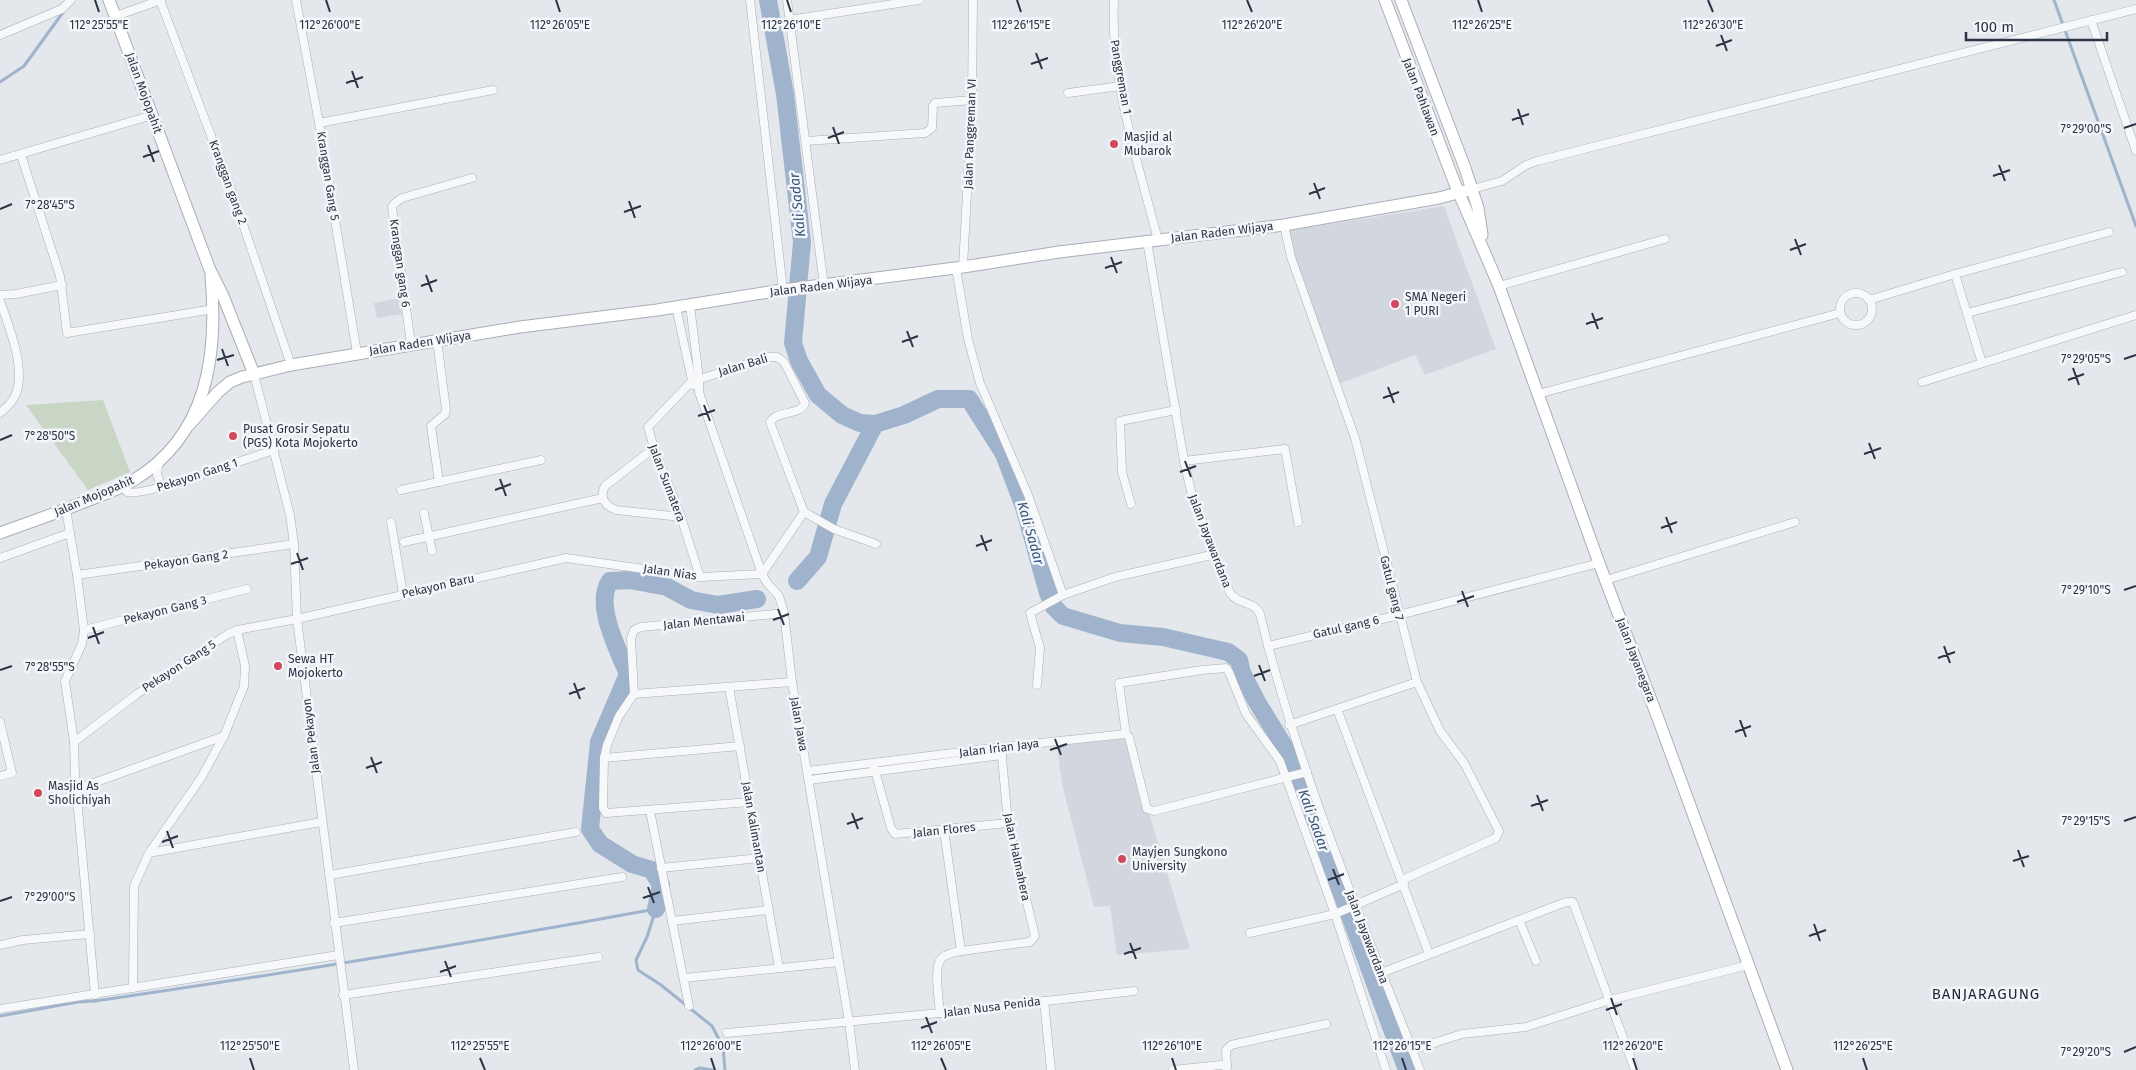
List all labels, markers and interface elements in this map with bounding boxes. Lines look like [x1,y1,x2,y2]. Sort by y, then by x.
scale bar [1966,10,2107,42]
text: 112°25'55"E [69,18,129,32]
text: 112°26'00"E [299,18,361,32]
text: 112°26'05"E [530,18,590,32]
text: 112°26'10"E [761,18,821,32]
text: 112°26'15"E [991,18,1051,32]
text: 112°26'20"E [1222,18,1282,32]
text: 112°26'25"E [1452,18,1512,32]
text: 112°26'30"E [1683,18,1743,32]
text: 100 m [1974,18,2014,36]
street label: Panggreman 1 [1108,39,1134,115]
street label: Jalan Mojopahit [123,51,165,136]
street label: Jalan Pahlawan [1400,56,1442,138]
street label: Jalan Panggreman VI [961,78,979,190]
text: 7°29'00"S [2061,122,2112,136]
street label: Kranggan Gang 5 [314,130,342,222]
place label: Masjid al Mubarok [1124,130,1173,158]
street label: Kranggan gang 2 [206,138,250,226]
marker: Masjid al Mubarok [1108,138,1120,150]
water label: Kali Sadar [786,171,809,238]
text: 7°28'45"S [25,198,75,212]
street label: Kranggan gang 6 [387,218,413,308]
street label: Jalan Raden Wijaya [1170,219,1274,245]
street label: Jalan Raden Wijaya [769,273,873,299]
place label: SMA Negeri 1 PURI [1405,290,1466,318]
marker: SMA Negeri 1 PURI [1389,298,1401,310]
street label: Jalan Raden Wijaya [368,328,472,358]
street label: Jalan Bali [717,351,769,379]
text: 7°29'05"S [2061,352,2111,366]
place label: Pusat Grosir Sepatu (PGS) Kota Mojokerto [243,422,358,450]
text: 7°28'50"S [25,429,76,443]
marker: Pusat Grosir Sepatu (PGS) Kota Mojokerto [227,430,239,442]
street label: Jalan Sumatera [646,442,688,524]
street label: Pekayon Gang 1 [155,455,239,495]
street label: Jalan Mojopahit [52,473,137,519]
street label: Jalan Jayawardana [1186,492,1234,590]
water label: Kali Sadar [1013,500,1048,567]
street label: Pekayon Gang 2 [143,547,229,573]
street label: Gatul gang 7 [1377,554,1407,622]
street label: Jalan Nias [642,561,698,583]
street label: Pekayon Baru [400,571,476,601]
text: 7°29'10"S [2061,583,2111,597]
street label: Pekayon Gang 3 [122,593,208,627]
street label: Jalan Mentawai [662,610,746,632]
street label: Gatul gang 6 [1312,613,1380,641]
street label: Jalan Jayanegara [1613,616,1659,704]
street label: Pekayon Gang 5 [139,637,219,695]
place label: Sewa HT Mojokerto [288,652,343,680]
text: 7°28'55"S [25,660,75,674]
marker: Sewa HT Mojokerto [272,660,284,672]
street label: Jalan Jawa [787,696,811,752]
street label: Jalan Pekayon [299,698,323,774]
street label: Jalan Irian Jaya [958,736,1040,760]
place label: Masjid As Sholichiyah [48,779,111,807]
street label: Jalan Kalimantan [739,780,769,874]
marker: Masjid As Sholichiyah [32,787,44,799]
water label: Kali Sadar [1295,787,1333,854]
street label: Jalan Halmahera [1001,812,1033,902]
text: 7°29'15"S [2062,814,2111,828]
street label: Jalan Flores [912,820,976,840]
place label: Mayjen Sungkono University [1132,845,1228,873]
marker: Mayjen Sungkono University [1116,853,1128,865]
street label: Jalan Jayawardana [1343,888,1391,986]
text: 7°29'00"S [25,890,76,904]
district label: BANJARAGUNG [1932,985,2040,1003]
street label: Jalan Nusa Penida [943,994,1041,1020]
text: 112°25'50"E [220,1039,280,1053]
text: 112°25'55"E [450,1039,510,1053]
text: 112°26'00"E [680,1039,742,1053]
text: 112°26'05"E [911,1039,971,1053]
text: 112°26'10"E [1142,1039,1202,1053]
text: 112°26'15"E [1372,1039,1432,1053]
text: 112°26'20"E [1603,1039,1663,1053]
text: 112°26'25"E [1833,1039,1893,1053]
text: 7°29'20"S [2061,1045,2112,1059]

